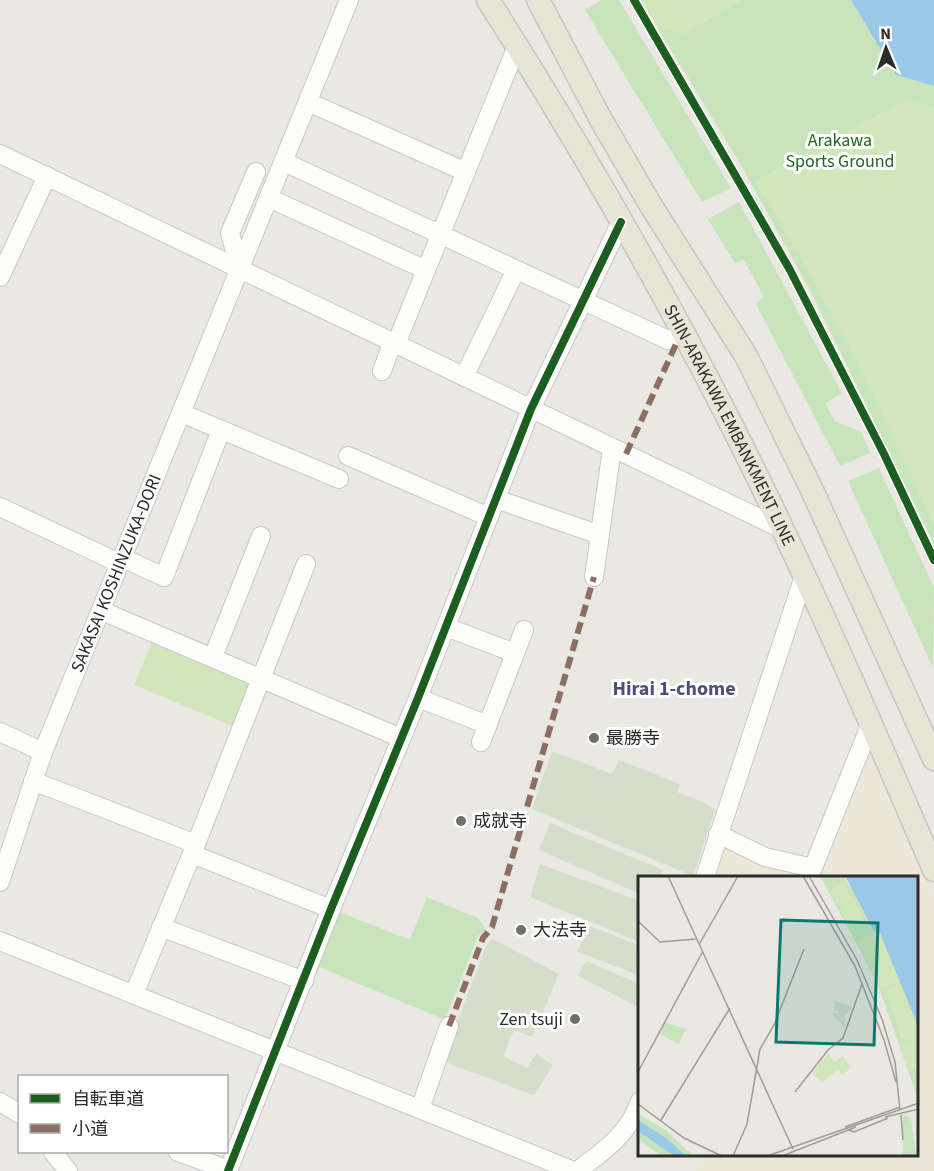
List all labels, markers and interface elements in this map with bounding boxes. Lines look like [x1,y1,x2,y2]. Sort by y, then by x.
north arrow [856,18,916,78]
text: N [880,23,891,45]
park label: Arakawa Sports Ground [785,128,895,174]
street label: SHIN-ARAKAWA EMBANKMENT LINE [658,300,801,550]
street label: SAKASAI KOSHINZUKA-DORI [64,470,167,676]
district label: Hirai 1-chome [612,675,736,703]
place label: 最勝寺 [606,726,660,751]
marker: 最勝寺 [587,731,601,745]
place label: 成就寺 [473,809,527,834]
marker: 成就寺 [454,814,468,828]
inset map [638,876,919,1156]
place label: 大法寺 [533,918,587,943]
marker: 大法寺 [514,923,528,937]
place label: Zen tsuji [499,1007,563,1032]
marker: Zen tsuji [568,1012,582,1026]
legend [18,1075,228,1153]
text: 自転車道 [72,1087,144,1112]
text: 小道 [72,1117,108,1142]

